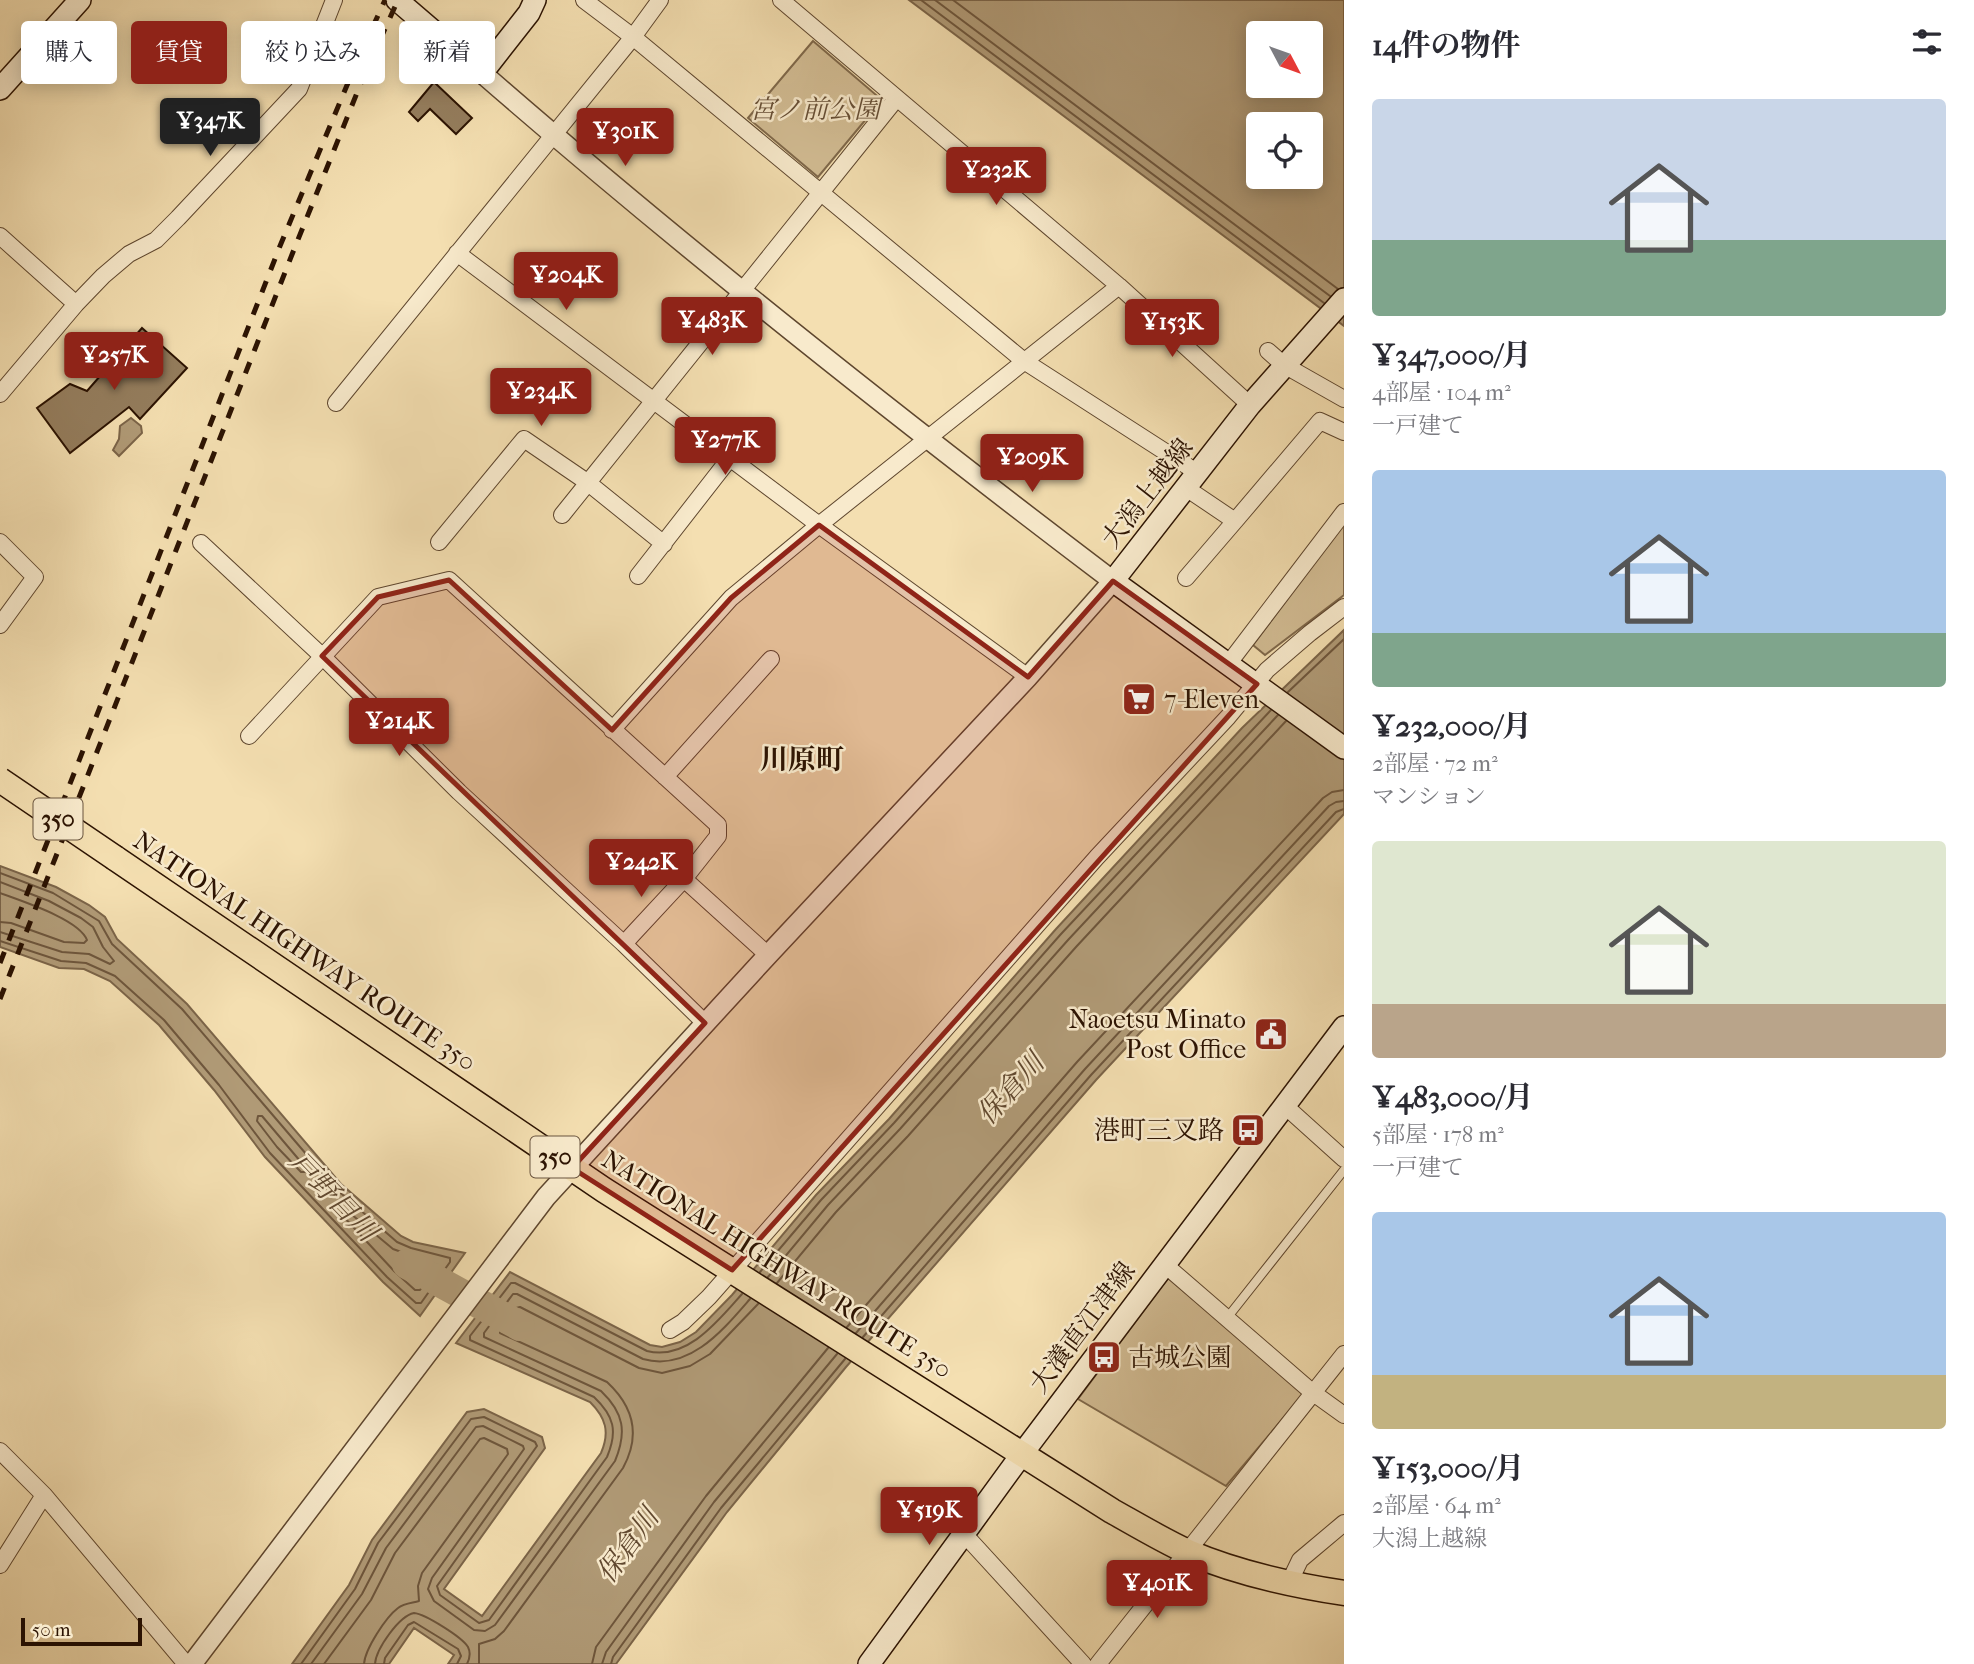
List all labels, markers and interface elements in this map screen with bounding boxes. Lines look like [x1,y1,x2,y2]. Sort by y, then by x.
chip: 購入 [21,21,117,84]
chip: 賃貸 [131,21,227,84]
chip: 絞り込み [241,21,385,84]
chip: 新着 [399,21,495,84]
north arrow [1246,21,1323,98]
map controls [1246,21,1323,189]
icon: filters [1908,23,1946,61]
text: 14件の物件 [1372,28,1520,63]
park label: 宮ノ前公園 [750,94,884,125]
pin: ¥347K [161,99,259,158]
text: ¥347K [176,107,244,134]
pin: ¥301K [576,108,674,168]
button: locate [1246,112,1323,189]
text: ¥301K [593,117,657,144]
icon: home [1596,145,1722,271]
pin: ¥232K [947,148,1045,207]
text: ¥232K [962,156,1030,183]
pin: ¥204K [517,252,615,312]
text: ¥204K [530,261,602,288]
pin: ¥483K [663,298,761,357]
pin: ¥153K [1123,300,1221,359]
text: ¥483K [677,306,747,333]
text: ¥153K [1141,308,1203,335]
pin: ¥257K [65,332,163,392]
text: ¥347,000/月 [1372,338,1532,373]
text: ¥257K [80,341,148,368]
pin: ¥234K [492,368,590,428]
text: ¥234K [506,377,576,404]
text: 4部屋 · 104 m² [1372,379,1511,406]
text: 一戸建て [1372,412,1464,439]
pin: ¥277K [676,418,774,477]
text: ¥277K [691,426,759,453]
street label: 大潟上越線 [1095,433,1200,554]
pin: ¥209K [983,434,1081,494]
text: ¥209K [996,443,1068,470]
icon: home [1596,516,1722,642]
supermarket icon: 7-Eleven [1120,680,1158,718]
place label: 7-Eleven [1164,684,1259,715]
pin: ¥214K [350,698,448,758]
text: ¥214K [365,707,433,734]
text: ¥232,000/月 [1372,709,1532,744]
district label: 川原町 [760,743,844,776]
text: 2部屋 · 72 m² [1372,750,1498,777]
text: マンション [1372,783,1486,810]
road number: 350 [34,798,82,840]
street label: NATIONAL HIGHWAY ROUTE 350 [128,825,482,1078]
pin: ¥242K [592,839,690,899]
text: ¥242K [605,848,677,875]
icon: home [1596,887,1722,1013]
place label: Naoetsu Minato Post Office [1069,1004,1246,1065]
public building icon: Naoetsu Minato Post Office [1252,1015,1290,1053]
water label: 保倉川 [970,1044,1053,1131]
text: ¥483,000/月 [1372,1080,1534,1115]
bus stop icon: 港町三叉路 [1229,1111,1267,1149]
place label: 港町三叉路 [1094,1115,1224,1146]
text: 5部屋 · 178 m² [1372,1121,1504,1148]
road number: 350 [530,1136,580,1177]
street label: NATIONAL HIGHWAY ROUTE 350 [596,1144,957,1385]
water label: 戸野目川 [283,1145,386,1250]
text: 一戸建て [1372,1154,1464,1181]
street label: 大瀁直江津線 [1023,1256,1142,1399]
icon: home [1596,1258,1722,1384]
bus stop icon: 古城公園 [1085,1338,1123,1376]
place label: 古城公園 [1128,1342,1232,1373]
text: ¥153,000/月 [1372,1451,1524,1486]
pin: ¥519K [880,1488,978,1547]
text: 2部屋 · 64 m² [1372,1492,1501,1519]
text: ¥519K [897,1496,961,1523]
water label: 保倉川 [589,1499,667,1589]
text: 大潟上越線 [1372,1525,1487,1552]
pin: ¥401K [1108,1560,1206,1620]
text: ¥401K [1123,1569,1191,1596]
scale bar [21,1615,142,1647]
text: 50 m [32,1619,71,1641]

